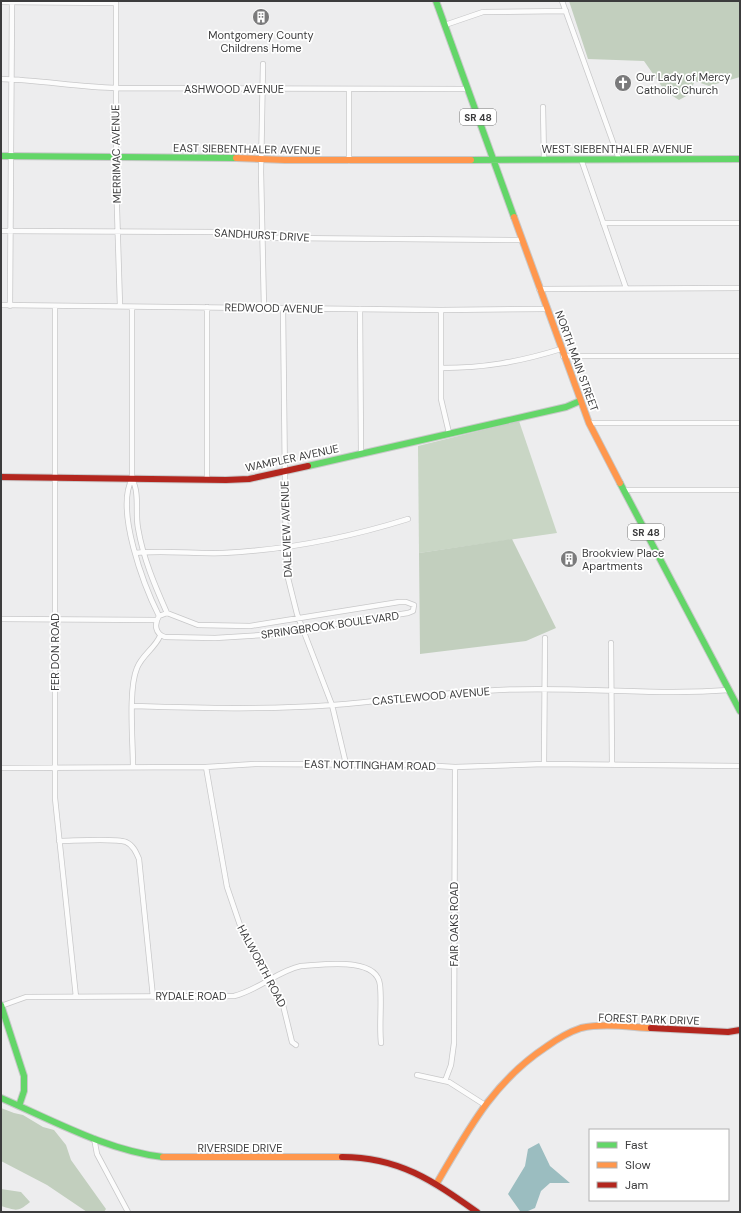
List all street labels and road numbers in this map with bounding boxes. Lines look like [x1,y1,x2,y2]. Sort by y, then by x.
street label: ASHWOOD AVENUE [184,82,284,96]
street label: MERRIMAC AVENUE [108,104,124,204]
road number: SR 48 [460,109,496,125]
street label: EAST SIEBENTHALER AVENUE [173,141,321,157]
street label: WEST SIEBENTHALER AVENUE [541,142,693,156]
street label: SANDHURST DRIVE [214,226,310,244]
street label: REDWOOD AVENUE [224,300,324,316]
street label: NORTH MAIN STREET [552,309,602,413]
street label: WAMPLER AVENUE [244,441,340,475]
street label: DALEVIEW AVENUE [277,480,295,578]
road number: SR 48 [628,524,664,540]
street label: SPRINGBROOK BOULEVARD [260,608,400,642]
street label: FER DON ROAD [48,613,62,691]
street label: CASTLEWOOD AVENUE [372,684,490,708]
street label: EAST NOTTINGHAM ROAD [304,757,436,773]
street label: FAIR OAKS ROAD [447,881,461,966]
street label: HALWORTH ROAD [234,922,290,1010]
street label: RYDALE ROAD [155,989,227,1003]
street label: FOREST PARK DRIVE [598,1010,700,1028]
street label: RIVERSIDE DRIVE [197,1141,283,1155]

